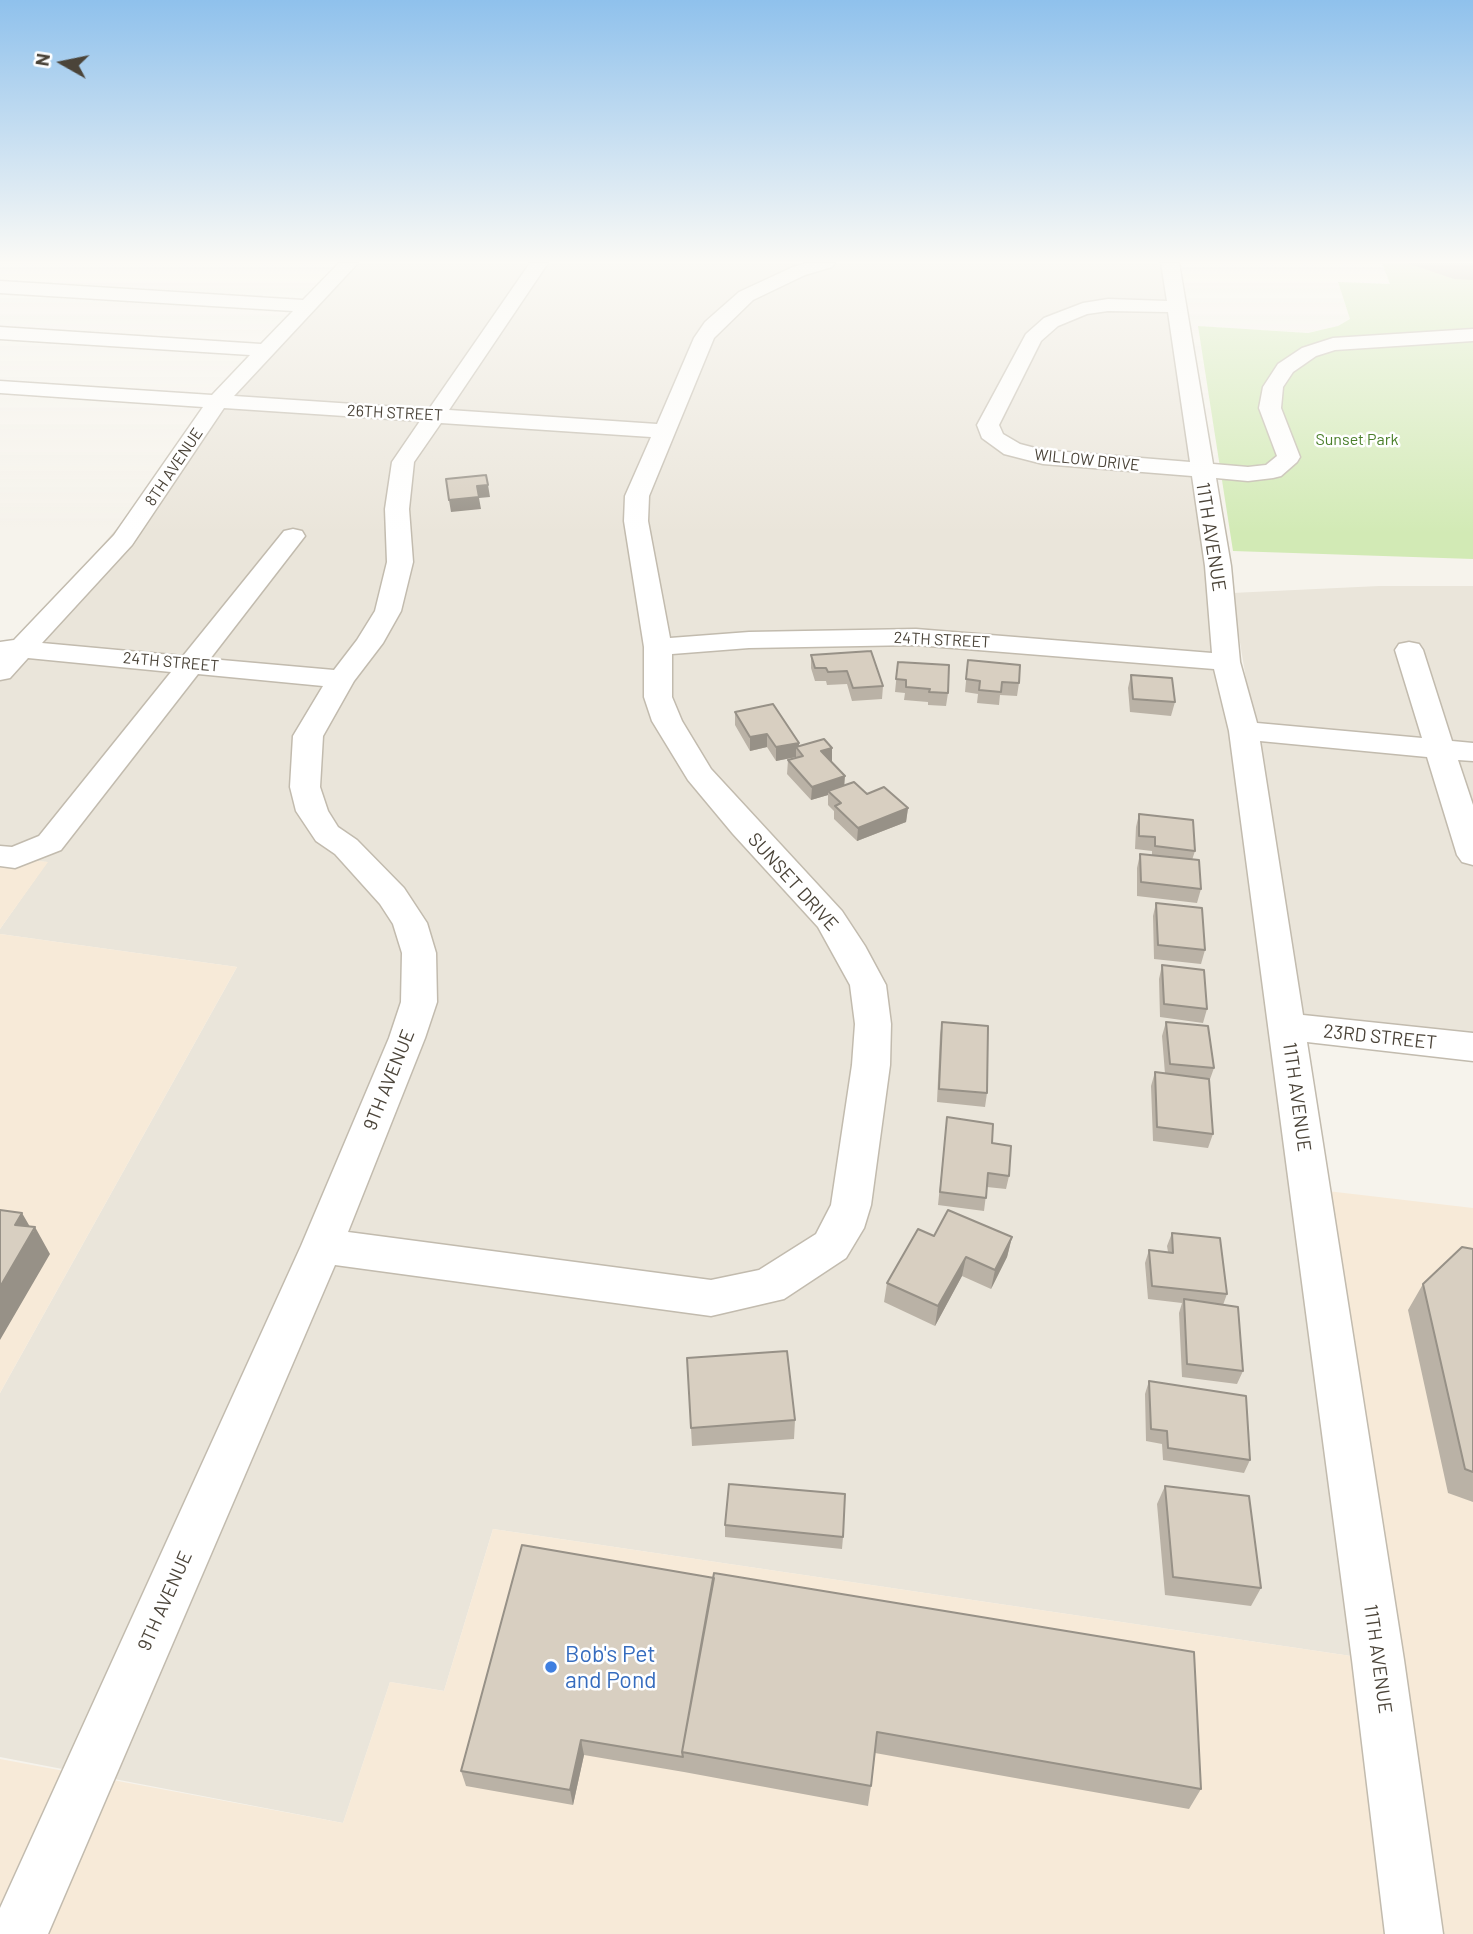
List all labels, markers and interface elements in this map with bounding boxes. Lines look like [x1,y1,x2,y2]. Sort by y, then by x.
north arrow [28,28,98,98]
text: N [29,52,54,68]
street label: 26TH STREET [347,401,443,425]
street label: 8TH AVENUE [141,424,207,510]
park label: Sunset Park [1315,430,1399,450]
street label: WILLOW DRIVE [1033,445,1141,475]
street label: 11TH AVENUE [1191,481,1231,593]
street label: 24TH STREET [893,628,991,652]
street label: 24TH STREET [122,648,220,676]
street label: SUNSET DRIVE [743,828,843,936]
street label: 23RD STREET [1322,1020,1438,1054]
street label: 9TH AVENUE [358,1026,420,1134]
street label: 11TH AVENUE [1278,1041,1316,1153]
street label: 9TH AVENUE [133,1548,197,1654]
street label: 11TH AVENUE [1359,1603,1397,1715]
place label: Bob's Pet and Pond [565,1640,657,1694]
marker: Bob's Pet and Pond [543,1659,559,1675]

